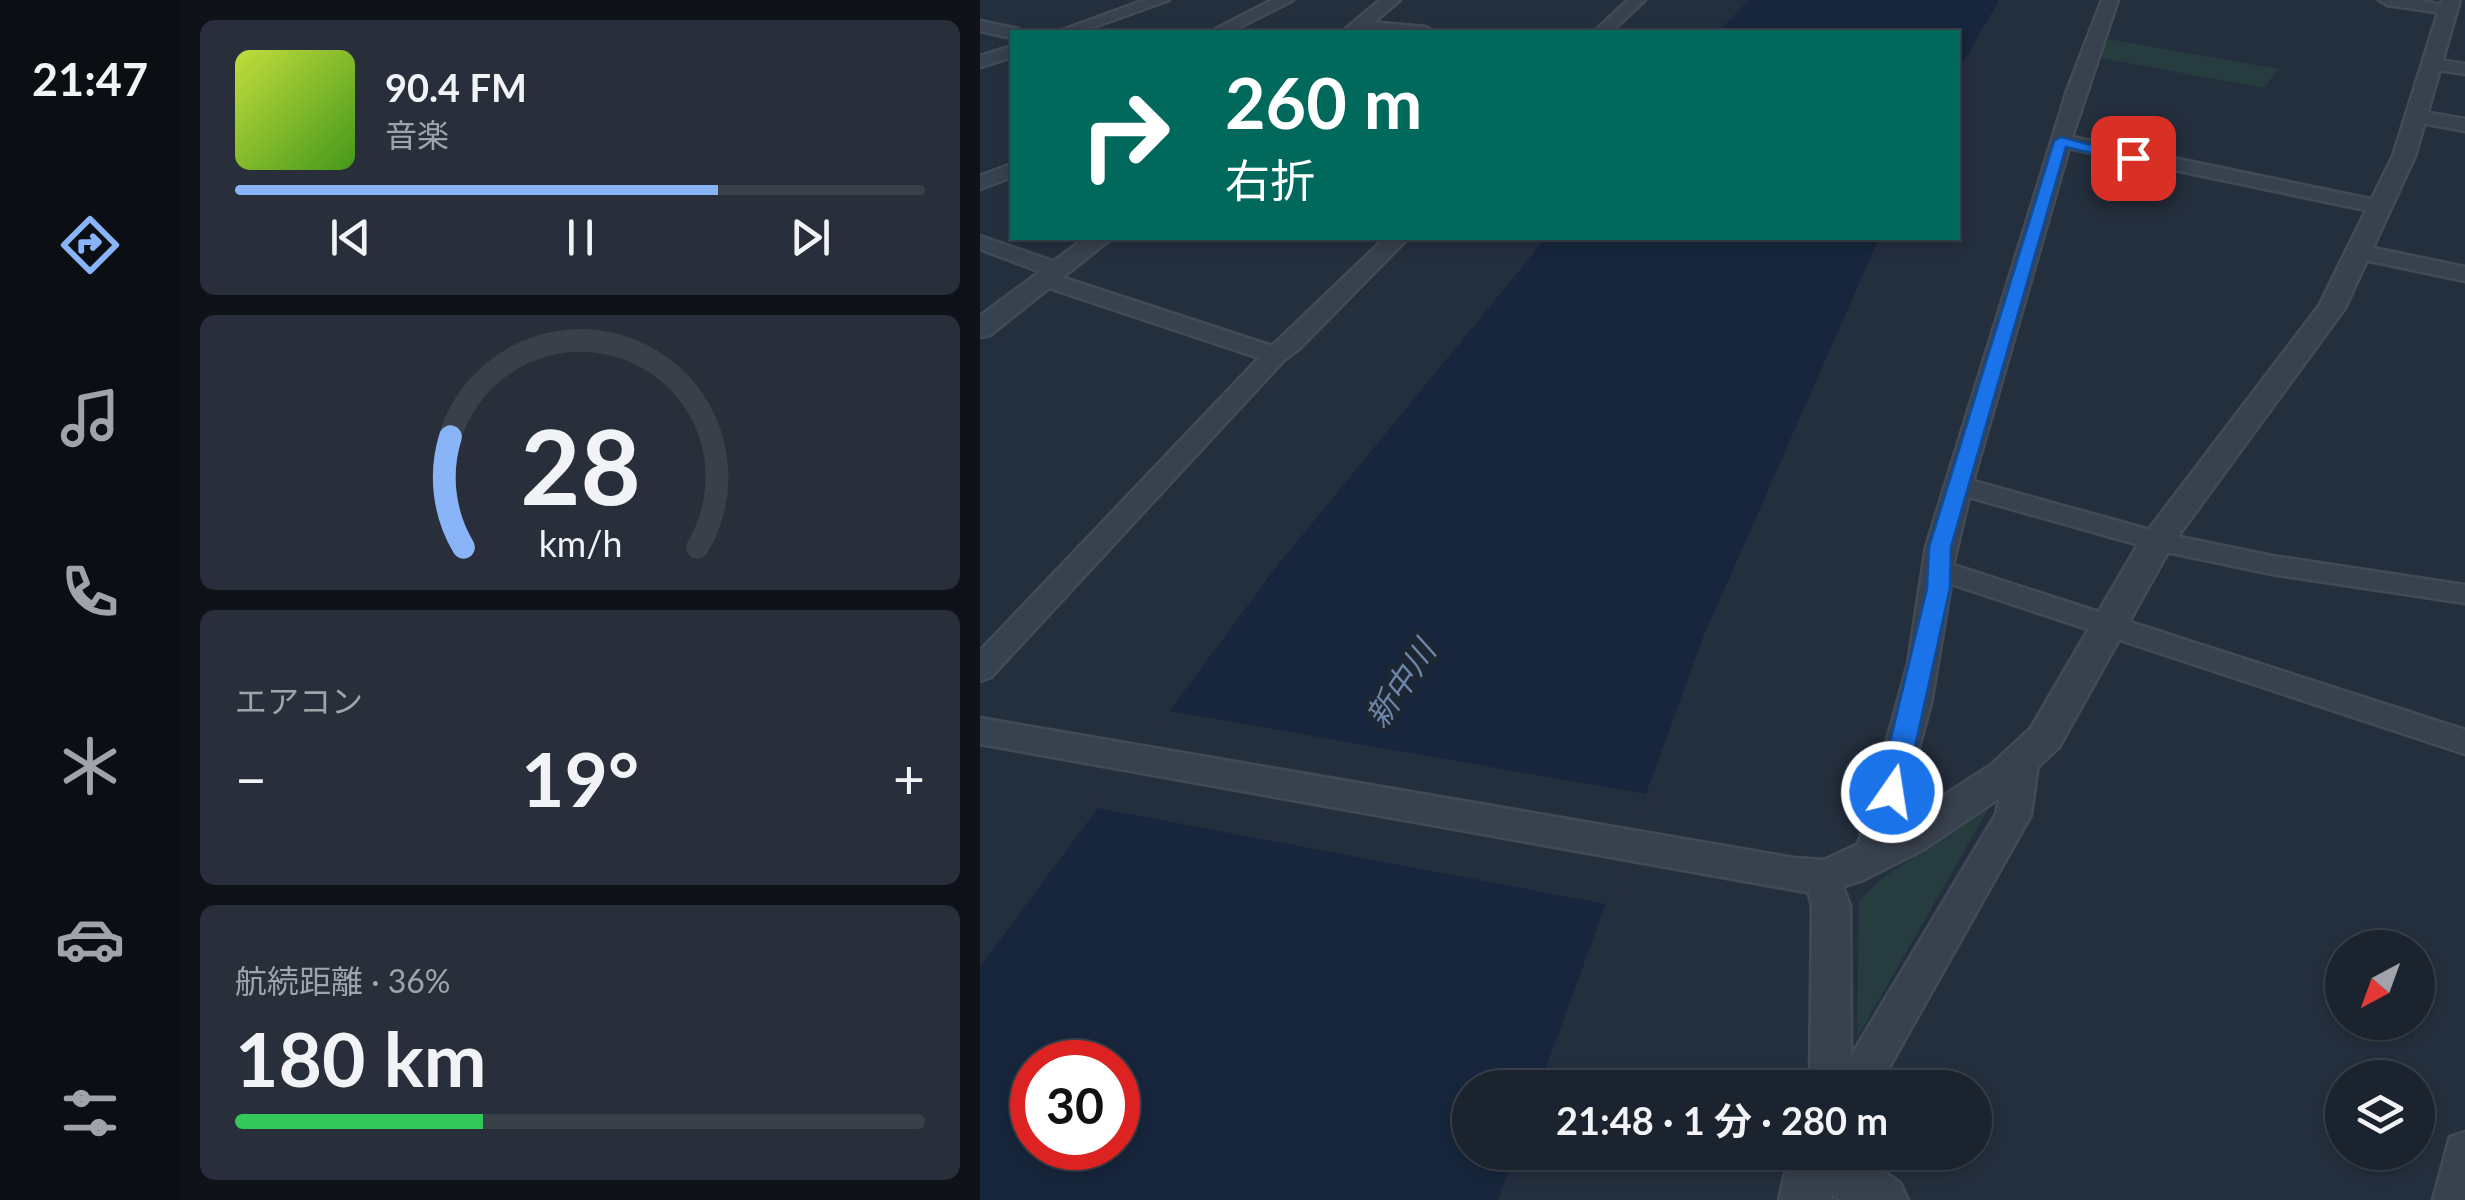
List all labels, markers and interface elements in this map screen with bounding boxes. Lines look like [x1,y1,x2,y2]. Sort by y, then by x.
text: 21:47 [32,52,148,106]
text: 260 m [1225,60,1422,144]
text: 90.4 FM [385,64,527,110]
icon: right [1060,70,1190,200]
text: 音楽 [385,115,449,154]
pin [2091,116,2176,201]
icon: arrive [2106,131,2161,186]
text: 右折 [1225,153,1315,207]
icon: directions [55,210,125,280]
icon: previous [323,210,378,265]
icon: pause [553,210,608,265]
icon: next [783,210,838,265]
icon: music [55,383,125,453]
text: 28 [520,402,640,527]
text: km/h [538,522,622,565]
icon: phone [55,557,125,627]
water label: 新中川 [1357,630,1444,734]
text: エアコン [235,681,363,720]
icon: climate [55,731,125,801]
text: 19° [521,733,639,823]
position arrow [1840,740,1944,844]
text: − [235,745,267,811]
text: + [893,745,925,811]
icon: car [55,904,125,974]
north arrow [2325,930,2435,1040]
map controls [2325,930,2435,1170]
text: 航続距離 · 36% [235,961,450,1000]
text: 180 km [235,1013,487,1103]
speed limit sign: 30 [1010,1040,1140,1170]
button: layers [2325,1060,2435,1170]
icon: filters [55,1078,125,1148]
text: 21:48 · 1 分 · 280 m [1556,1097,1888,1143]

